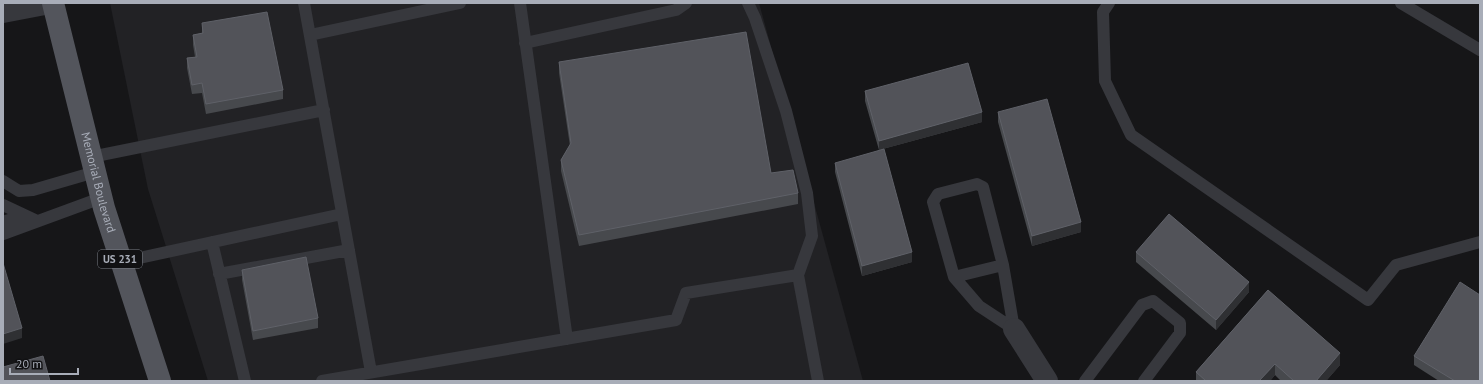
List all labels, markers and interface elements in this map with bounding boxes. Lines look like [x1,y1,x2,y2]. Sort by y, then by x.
street label: Memorial Boulevard [78,130,119,234]
road number: US 231 [98,250,142,268]
scale bar [10,350,78,376]
text: 20 m [16,356,42,371]

